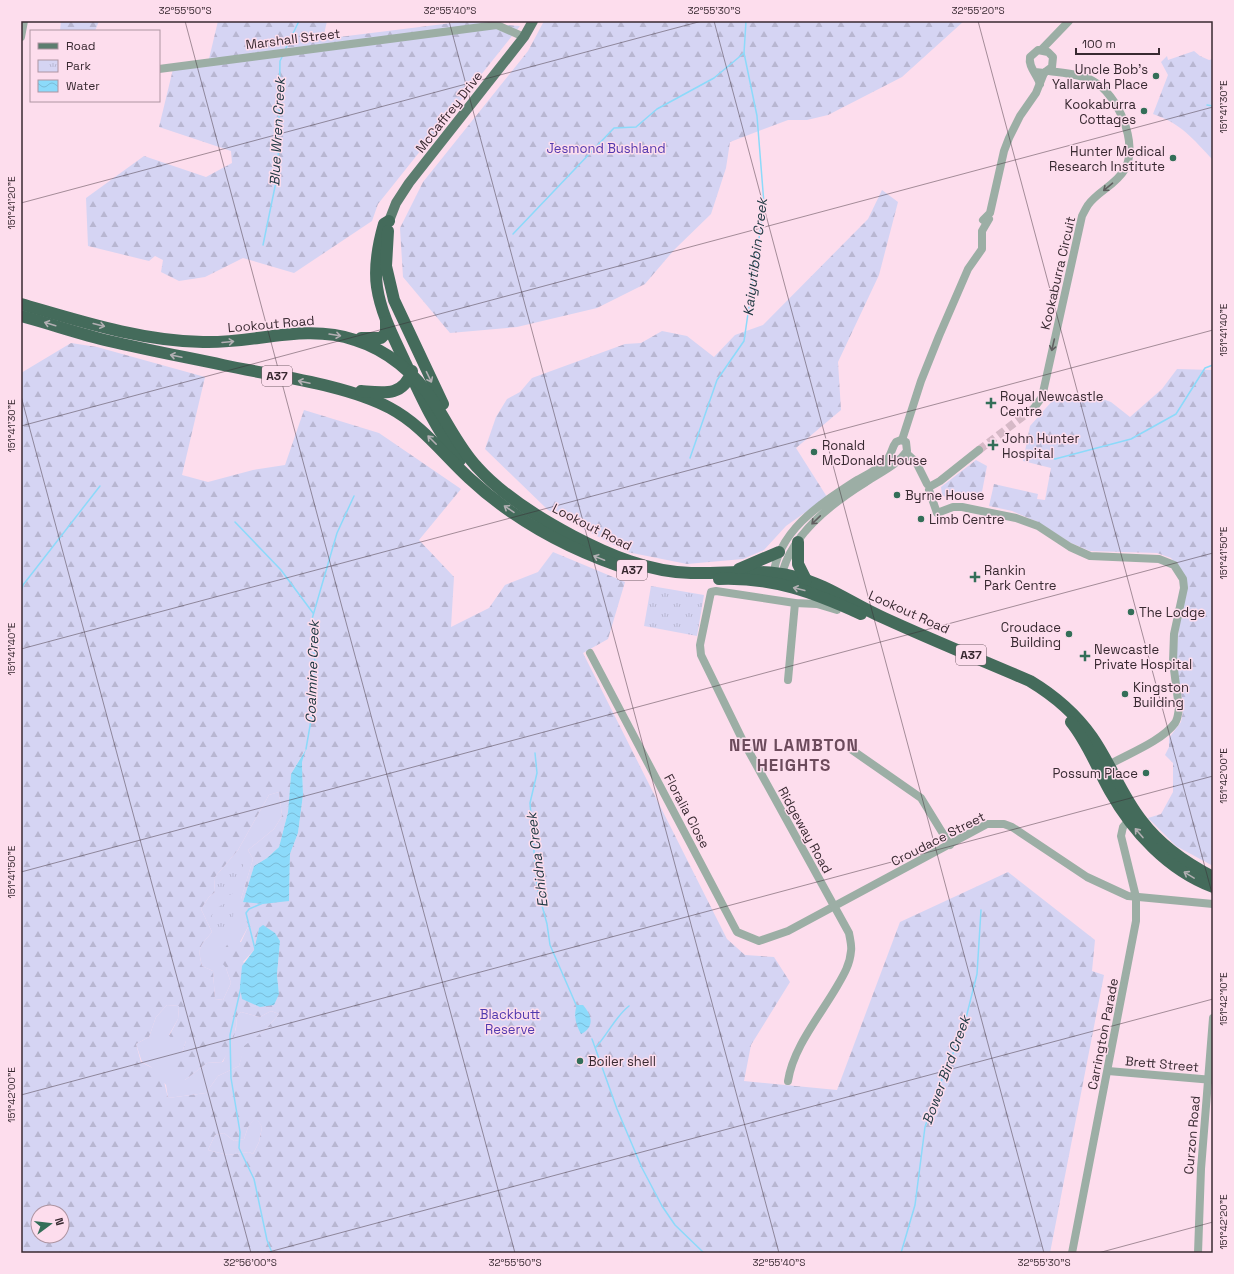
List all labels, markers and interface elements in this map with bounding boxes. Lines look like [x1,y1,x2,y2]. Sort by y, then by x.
text: 32°55'50"S [158,4,212,17]
text: 32°55'40"S [424,4,477,17]
text: 32°55'30"S [687,4,741,17]
text: 32°55'20"S [951,4,1005,17]
street label: Marshall Street [245,25,341,53]
legend [30,30,160,102]
scale bar [1076,30,1159,56]
text: 100 m [1082,36,1116,52]
text: Road [66,38,95,54]
text: Park [66,58,91,74]
place label: Uncle Bob’s Yallarwah Place [1052,61,1148,93]
street label: McCaffrey Drive [412,68,486,156]
marker: Uncle Bob’s Yallarwah Place [1151,71,1161,81]
water label: Blue Wren Creek [265,76,289,187]
text: Water [66,78,100,94]
text: 151°41'30"E [1217,80,1230,134]
place label: Kookaburra Cottages [1065,96,1137,128]
marker: Kookaburra Cottages [1139,106,1149,116]
park label: Jesmond Bushland [546,140,666,157]
place label: Hunter Medical Research Institute [1049,143,1165,175]
marker: Hunter Medical Research Institute [1168,153,1178,163]
text: 151°41'20"E [5,176,18,230]
one-way arrow [1103,183,1114,192]
water label: Kaiyutibbin Creek [739,195,771,317]
street label: Kookaburra Circuit [1037,215,1079,331]
text: 151°41'40"E [1217,303,1230,356]
street label: Lookout Road [227,312,315,336]
one-way arrow [44,320,57,327]
one-way arrow [92,322,105,329]
one-way arrow [328,331,341,339]
one-way arrow [221,338,234,345]
one-way arrow [1049,339,1057,352]
one-way arrow [170,351,183,359]
road number: A37 [262,366,292,386]
one-way arrow [426,371,433,383]
one-way arrow [298,377,311,385]
place label: Royal Newcastle Centre [1000,388,1103,420]
marker: Royal Newcastle Centre [985,397,997,409]
text: 151°41'30"E [5,399,18,453]
place label: John Hunter Hospital [1002,430,1079,462]
one-way arrow [427,435,437,445]
place label: Ronald McDonald House [822,437,927,469]
marker: John Hunter Hospital [987,439,999,451]
marker: Ronald McDonald House [809,447,819,457]
place label: Byrne House [905,487,985,504]
marker: Byrne House [892,490,902,500]
street label: Lookout Road [549,500,635,554]
one-way arrow [504,505,515,513]
place label: Limb Centre [929,511,1004,528]
marker: Limb Centre [916,514,926,524]
one-way arrow [811,516,821,525]
text: 151°41'50"E [1217,526,1230,580]
one-way arrow [593,554,605,561]
road number: A37 [617,560,647,580]
place label: Rankin Park Centre [984,562,1057,594]
marker: Rankin Park Centre [969,571,981,583]
one-way arrow [793,585,806,592]
street label: Lookout Road [866,587,952,637]
place label: The Lodge [1139,604,1205,621]
marker: The Lodge [1126,607,1136,617]
water label: Coalmine Creek [301,619,323,724]
place label: Croudace Building [1001,619,1061,651]
text: 151°41'40"E [5,622,18,675]
marker: Croudace Building [1064,629,1074,639]
place label: Newcastle Private Hospital [1094,641,1192,673]
road number: A37 [956,645,986,665]
marker: Newcastle Private Hospital [1079,650,1091,662]
place label: Kingston Building [1133,679,1189,711]
marker: Kingston Building [1120,689,1130,699]
district label: NEW LAMBTON HEIGHTS [729,734,859,776]
text: 151°42'00"E [1217,748,1230,804]
place label: Possum Place [1052,765,1138,782]
marker: Possum Place [1141,768,1151,778]
street label: Floralia Close [660,771,714,851]
street label: Ridgeway Road [774,784,836,876]
street label: Croudace Street [888,808,988,870]
water label: Echidna Creek [522,810,552,909]
one-way arrow [1134,828,1143,838]
text: 151°41'50"E [5,845,18,899]
one-way arrow [1184,871,1195,879]
text: 151°42'10"E [1217,972,1230,1026]
street label: Carrington Parade [1084,977,1122,1091]
park label: Blackbutt Reserve [480,1006,540,1038]
water label: Bower Bird Creek [918,1012,975,1127]
street label: Brett Street [1124,1052,1200,1076]
place label: Boiler shell [588,1053,656,1070]
marker: Boiler shell [575,1056,585,1066]
text: 151°42'00"E [5,1067,18,1123]
street label: Curzon Road [1180,1095,1204,1175]
text: 151°42'20"E [1217,1194,1230,1250]
north arrow [30,1204,70,1244]
text: N [52,1216,67,1227]
text: 32°56'00"S [223,1256,277,1269]
text: 32°55'50"S [488,1256,542,1269]
text: 32°55'40"S [753,1256,806,1269]
text: 32°55'30"S [1017,1256,1071,1269]

